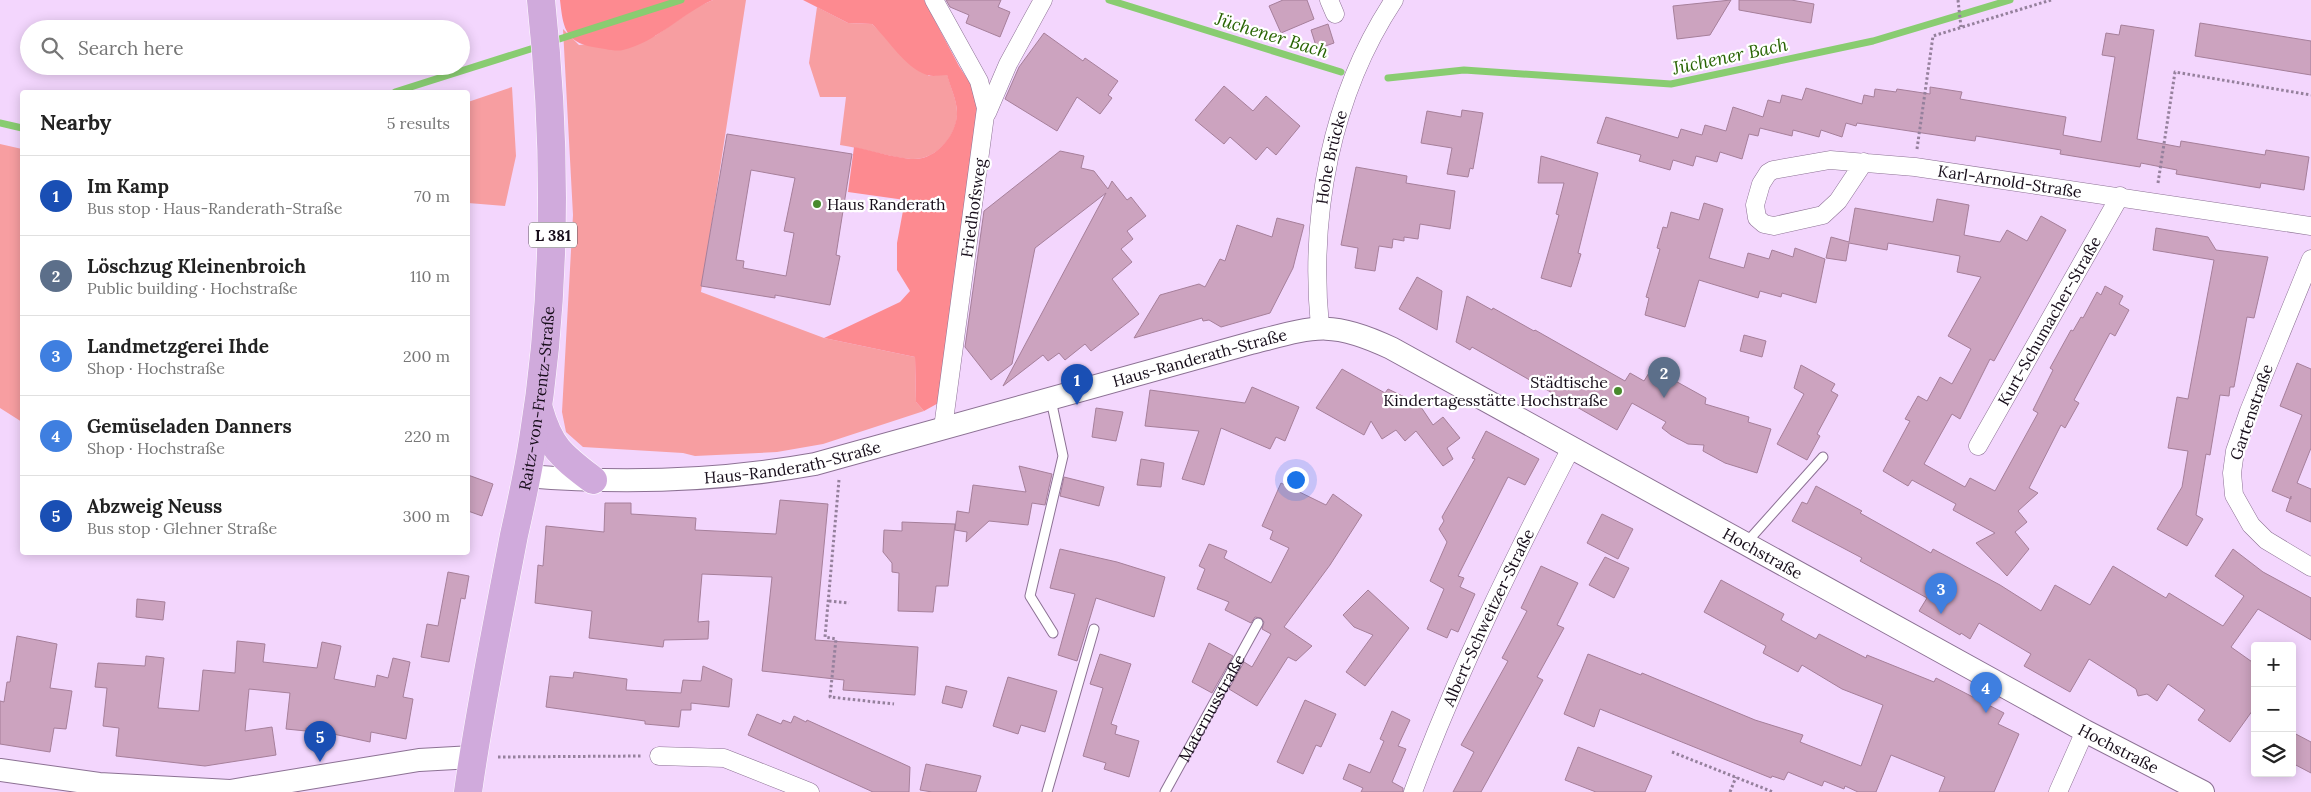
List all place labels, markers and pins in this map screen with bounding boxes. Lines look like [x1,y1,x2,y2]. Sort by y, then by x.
place label: Haus Randerath [827,194,946,214]
marker: Haus Randerath [811,198,823,210]
pin: 2 [1648,357,1680,398]
pin: 1 [1061,364,1093,405]
place label: Städtische Kindertagesstätte Hochstraße [1383,372,1608,410]
marker: Städtische Kindertagesstätte Hochstraße [1612,385,1624,397]
pin: 3 [1925,573,1957,614]
pin: 4 [1970,672,2002,713]
pin: 5 [304,721,336,762]

